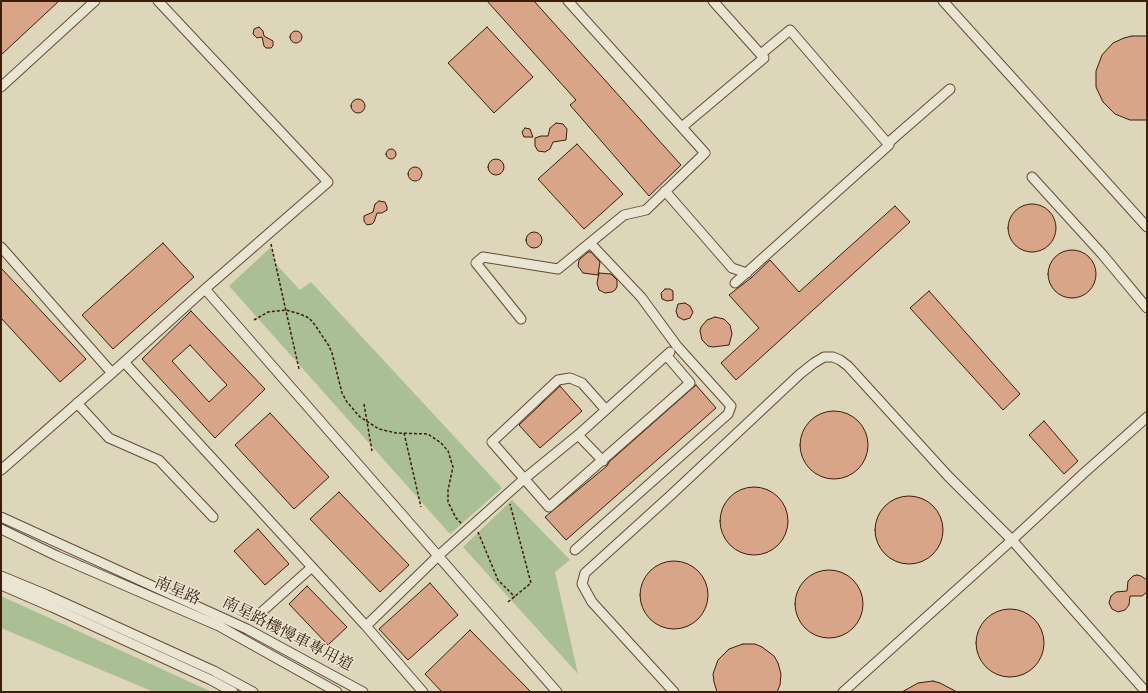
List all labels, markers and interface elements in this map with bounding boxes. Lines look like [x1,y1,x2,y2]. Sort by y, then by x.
street label: 南星路 [151,574,203,610]
street label: 南星路機慢車專用道 [218,594,356,676]

